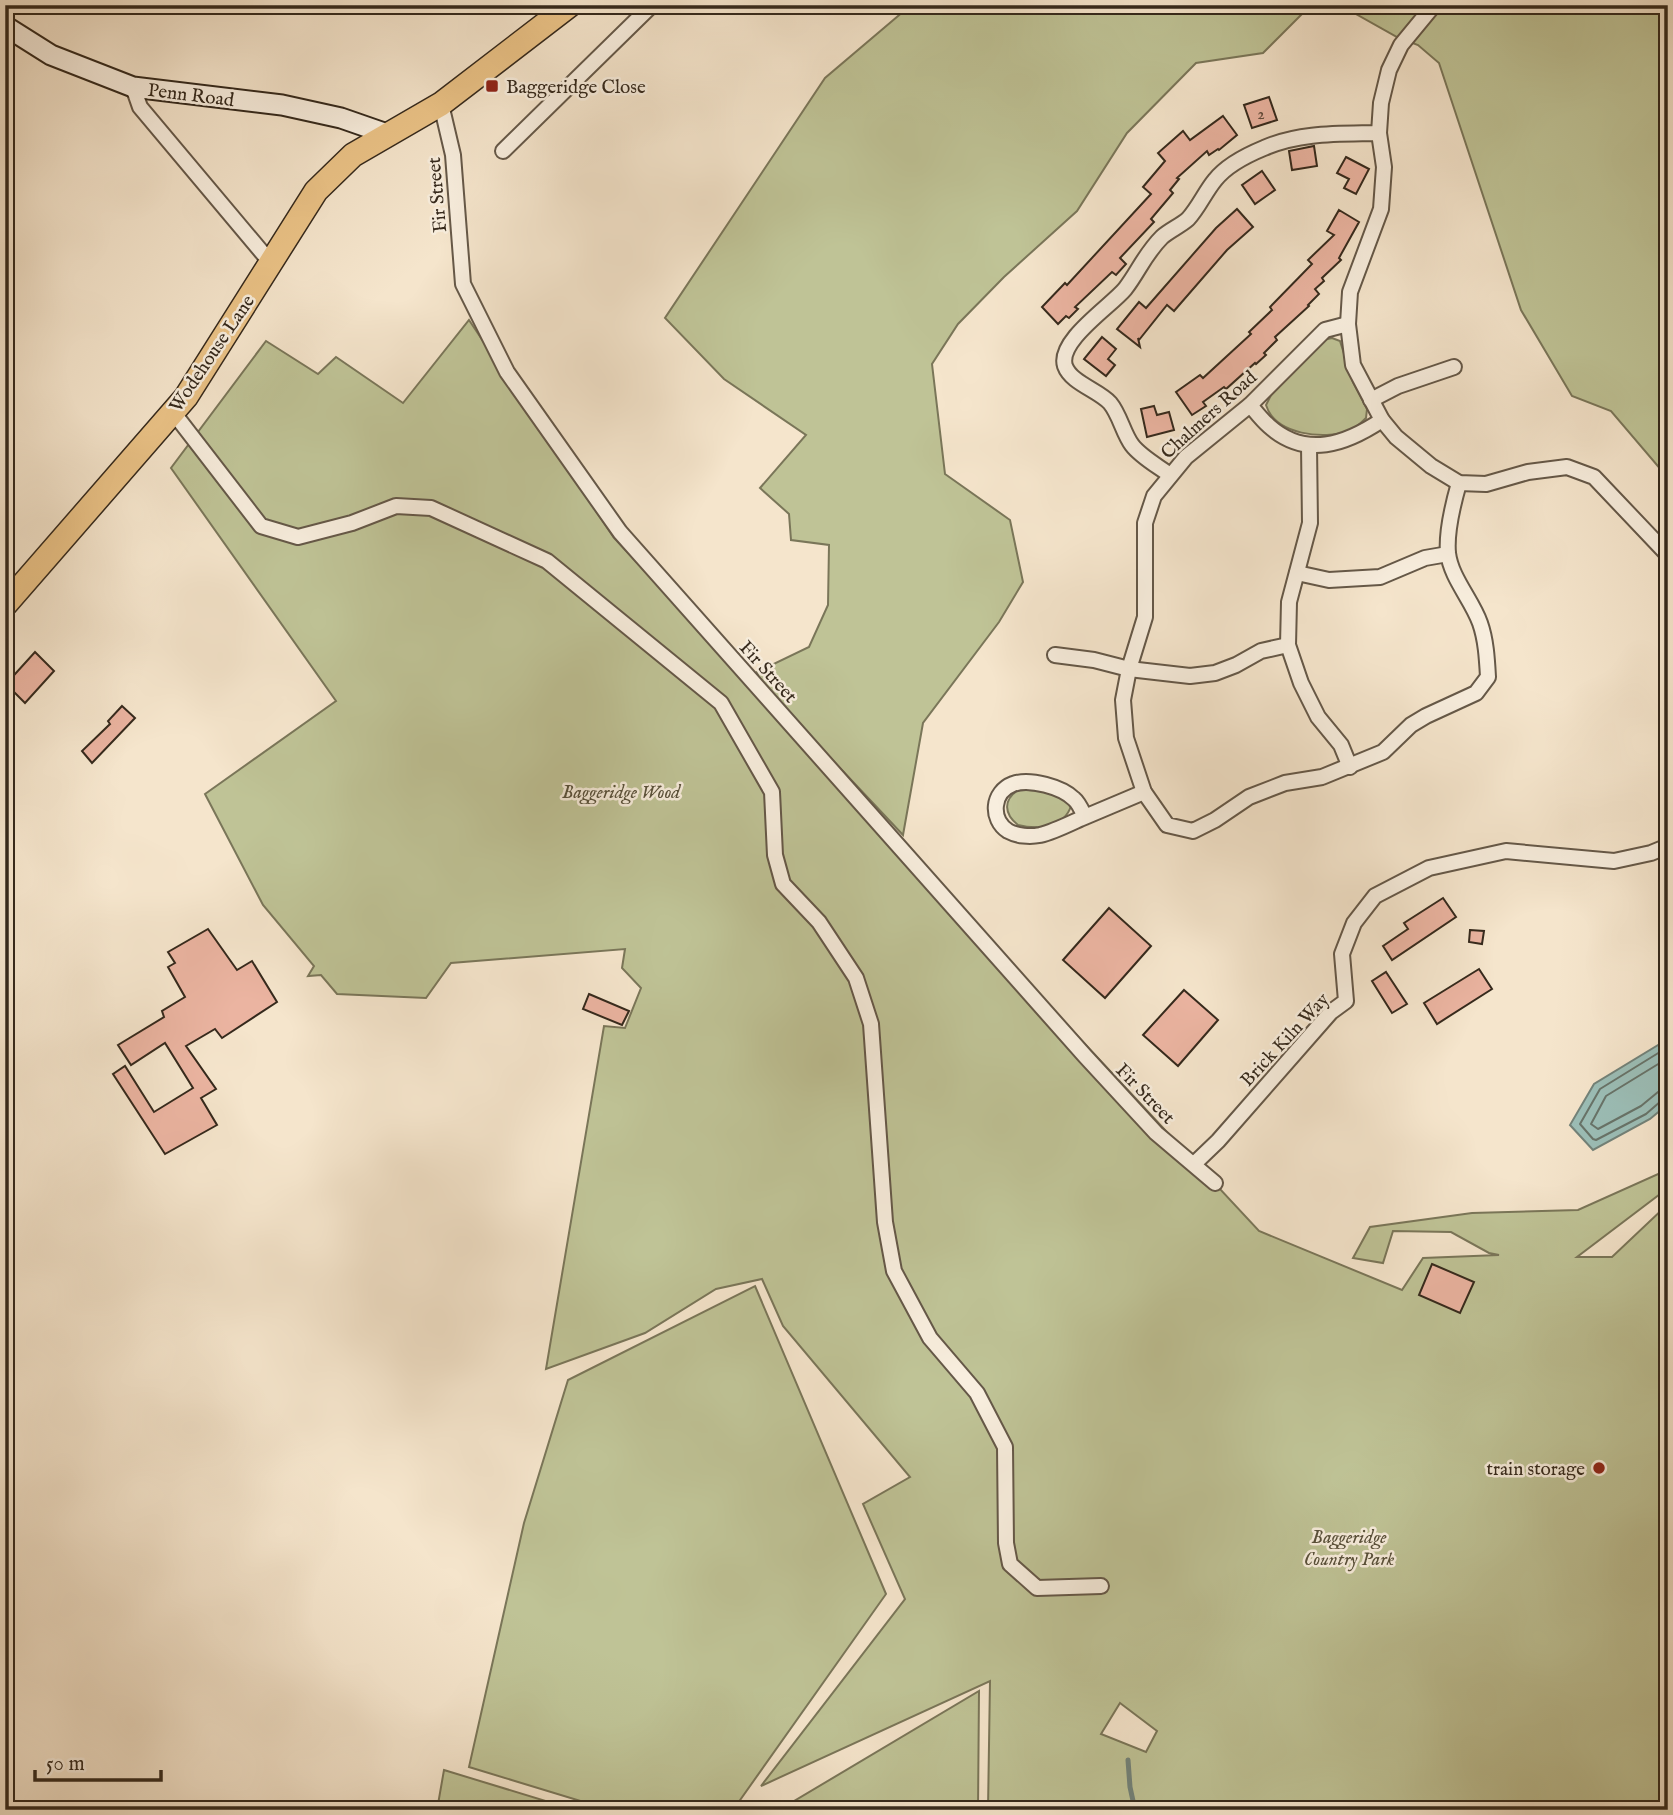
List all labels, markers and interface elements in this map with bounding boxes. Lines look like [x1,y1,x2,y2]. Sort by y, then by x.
place label: Baggeridge Close [506,76,646,100]
marker: Baggeridge Close [484,78,500,94]
street label: Penn Road [146,79,236,113]
house number: 2 [1257,105,1265,125]
street label: Fir Street [423,156,453,233]
street label: Wodehouse Lane [165,291,261,417]
street label: Chalmers Road [1156,365,1263,465]
street label: Fir Street [733,636,802,709]
park label: Baggeridge Wood [562,781,681,805]
street label: Brick Kiln Way [1236,988,1335,1092]
street label: Fir Street [1110,1059,1180,1130]
place label: train storage [1486,1458,1585,1482]
marker: train storage [1591,1460,1607,1476]
park label: Baggeridge Country Park [1304,1526,1395,1572]
scale bar [35,1738,161,1782]
text: 50 m [46,1751,85,1778]

